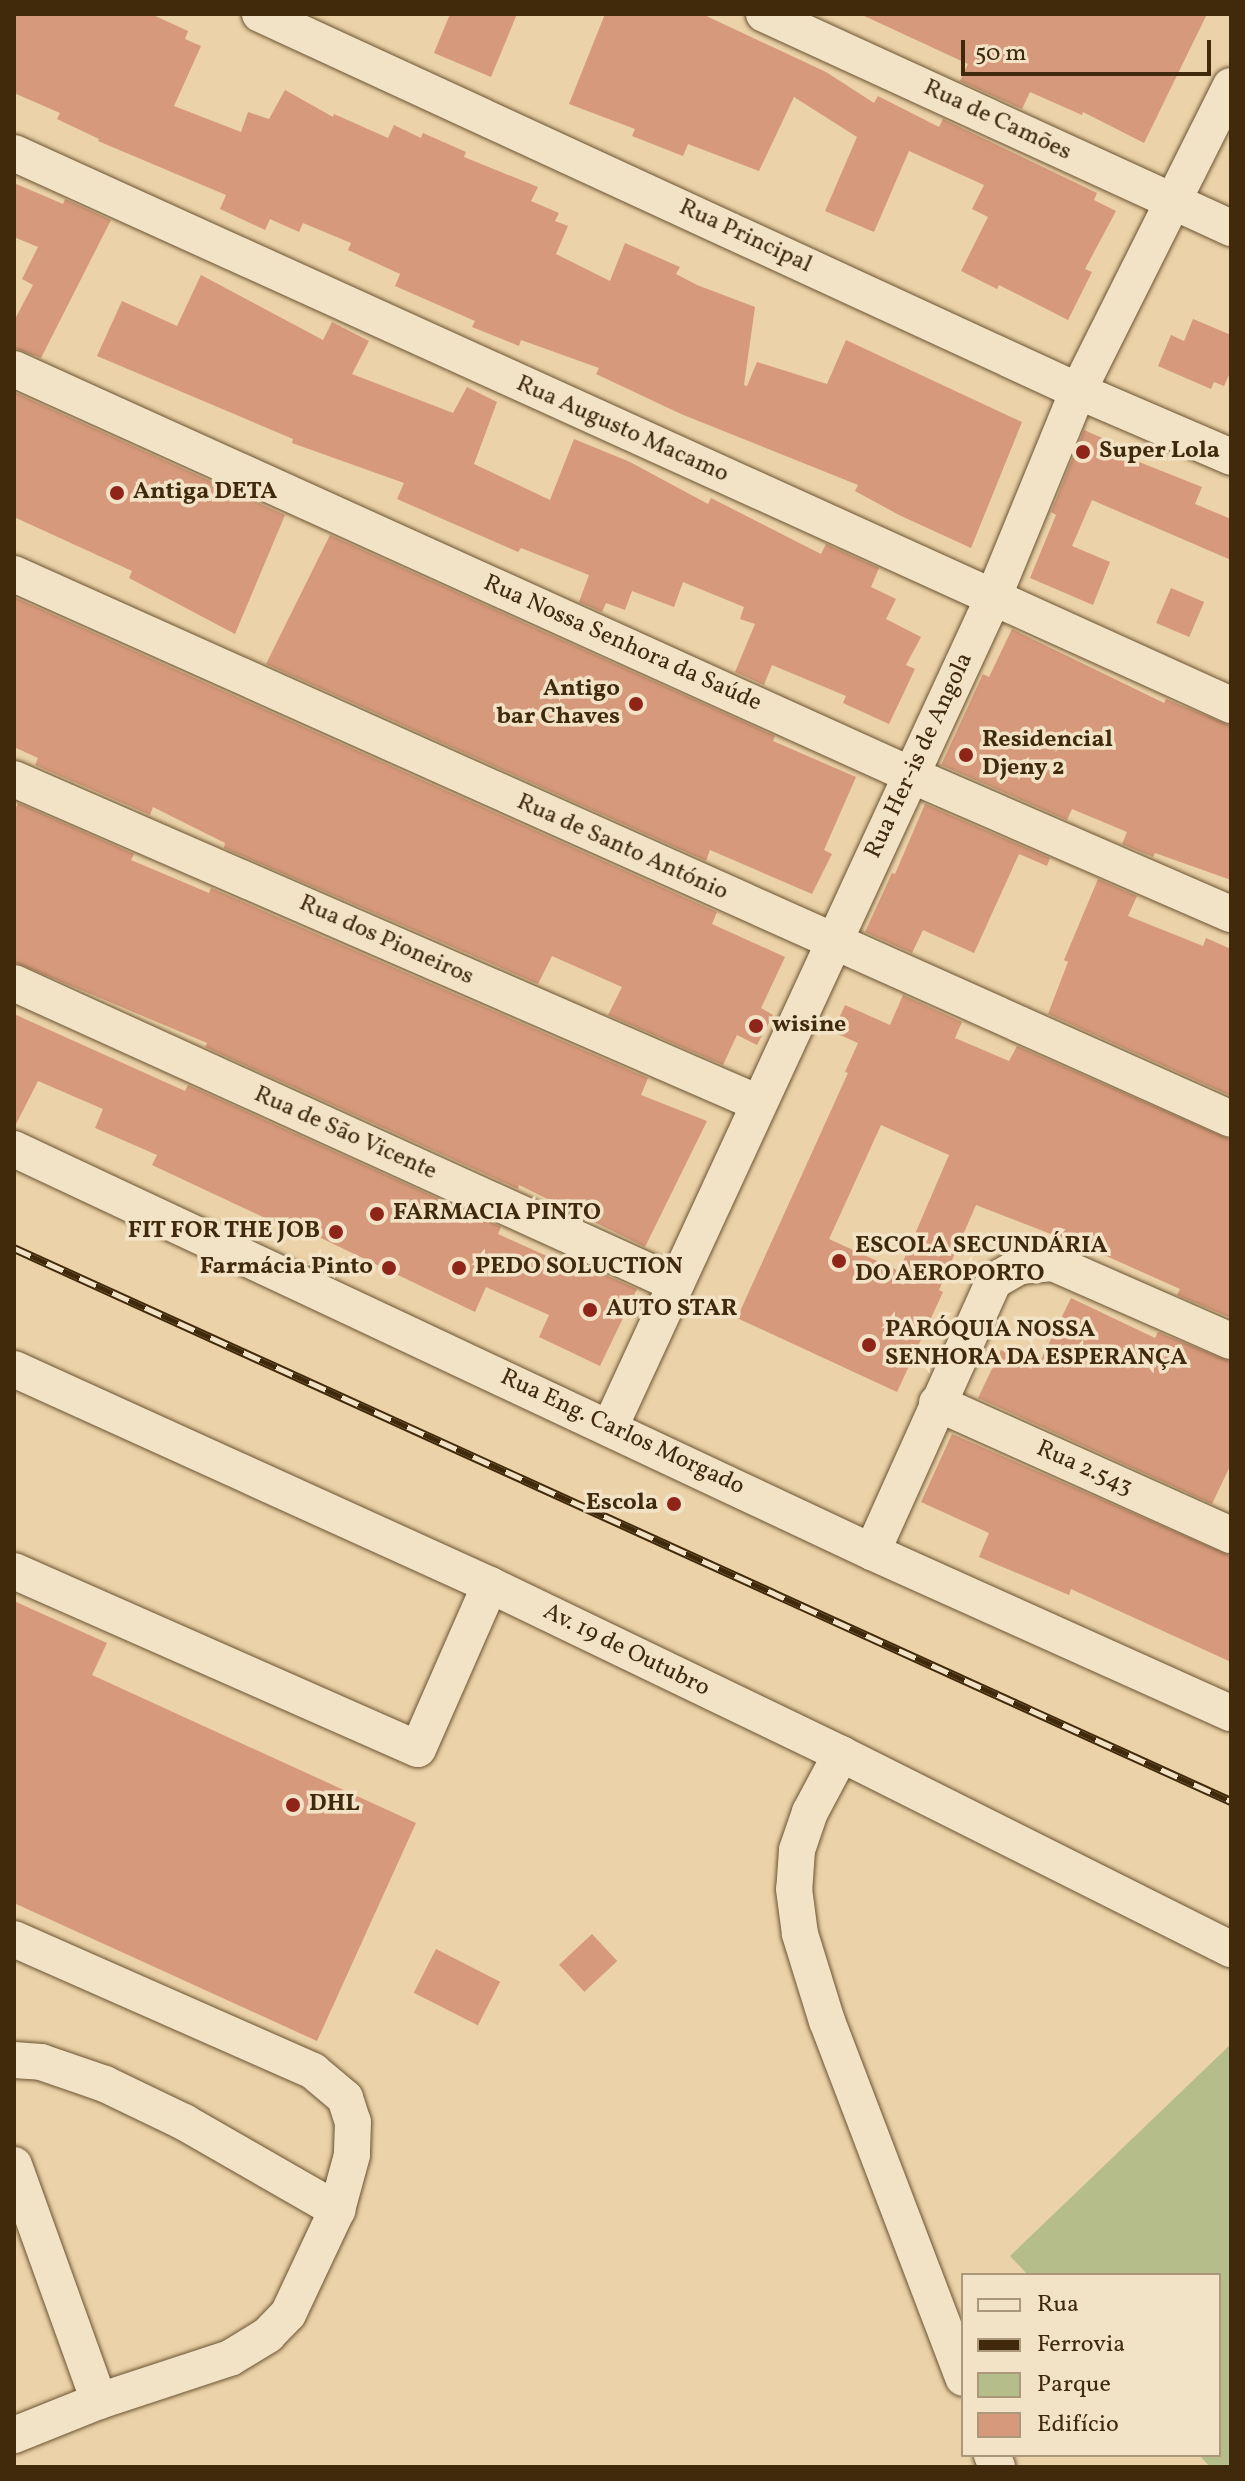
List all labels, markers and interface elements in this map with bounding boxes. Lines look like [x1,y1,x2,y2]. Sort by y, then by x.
scale bar [965,24,1215,74]
text: 50 m [975,37,1027,71]
street label: Rua de Camões [919,74,1075,168]
street label: Rua Principal [674,194,816,280]
street label: Rua Augusto Macamo [511,370,733,490]
place label: Super Lola [1099,438,1220,466]
marker: Super Lola [1074,443,1092,461]
place label: Antiga DETA [133,479,277,507]
marker: Antiga DETA [108,484,126,502]
street label: Rua Nossa Senhora da Saúde [478,570,766,718]
street label: Rua Her-is de Angola [860,649,980,863]
place label: Antigo bar Chaves [496,676,620,732]
marker: Antigo bar Chaves [627,695,645,713]
place label: Residencial Djeny 2 [982,727,1113,783]
marker: Residencial Djeny 2 [957,746,975,764]
street label: Rua de Santo António [512,788,732,908]
street label: Rua dos Pioneiros [294,890,478,992]
place label: wisine [772,1012,846,1040]
marker: wisine [747,1017,765,1035]
street label: Rua de São Vicente [249,1081,441,1187]
place label: FARMACIA PINTO [393,1200,601,1228]
marker: FARMACIA PINTO [368,1205,386,1223]
place label: FIT FOR THE JOB [127,1218,320,1246]
marker: FIT FOR THE JOB [327,1223,345,1241]
place label: ESCOLA SECUNDÁRIA DO AEROPORTO [855,1233,1108,1289]
marker: ESCOLA SECUNDÁRIA DO AEROPORTO [830,1252,848,1270]
place label: Farmácia Pinto [200,1254,373,1282]
place label: PEDO SOLUCTION [475,1254,683,1282]
marker: Farmácia Pinto [380,1259,398,1277]
marker: PEDO SOLUCTION [450,1259,468,1277]
place label: AUTO STAR [606,1296,737,1324]
marker: AUTO STAR [581,1301,599,1319]
place label: PARÓQUIA NOSSA SENHORA DA ESPERANÇA [885,1317,1187,1373]
marker: PARÓQUIA NOSSA SENHORA DA ESPERANÇA [860,1336,878,1354]
street label: Rua Eng. Carlos Morgado [495,1364,749,1502]
street label: Rua 2.543 [1032,1435,1136,1503]
place label: Escola [586,1490,658,1518]
marker: Escola [665,1495,683,1513]
street label: Av. 19 de Outubro [538,1598,714,1704]
place label: DHL [309,1791,360,1819]
marker: DHL [284,1796,302,1814]
legend [961,2273,1221,2457]
text: Rua [1037,2288,1079,2322]
text: Ferrovia [1037,2328,1125,2362]
text: Parque [1037,2368,1111,2402]
text: Edifício [1037,2408,1119,2442]

